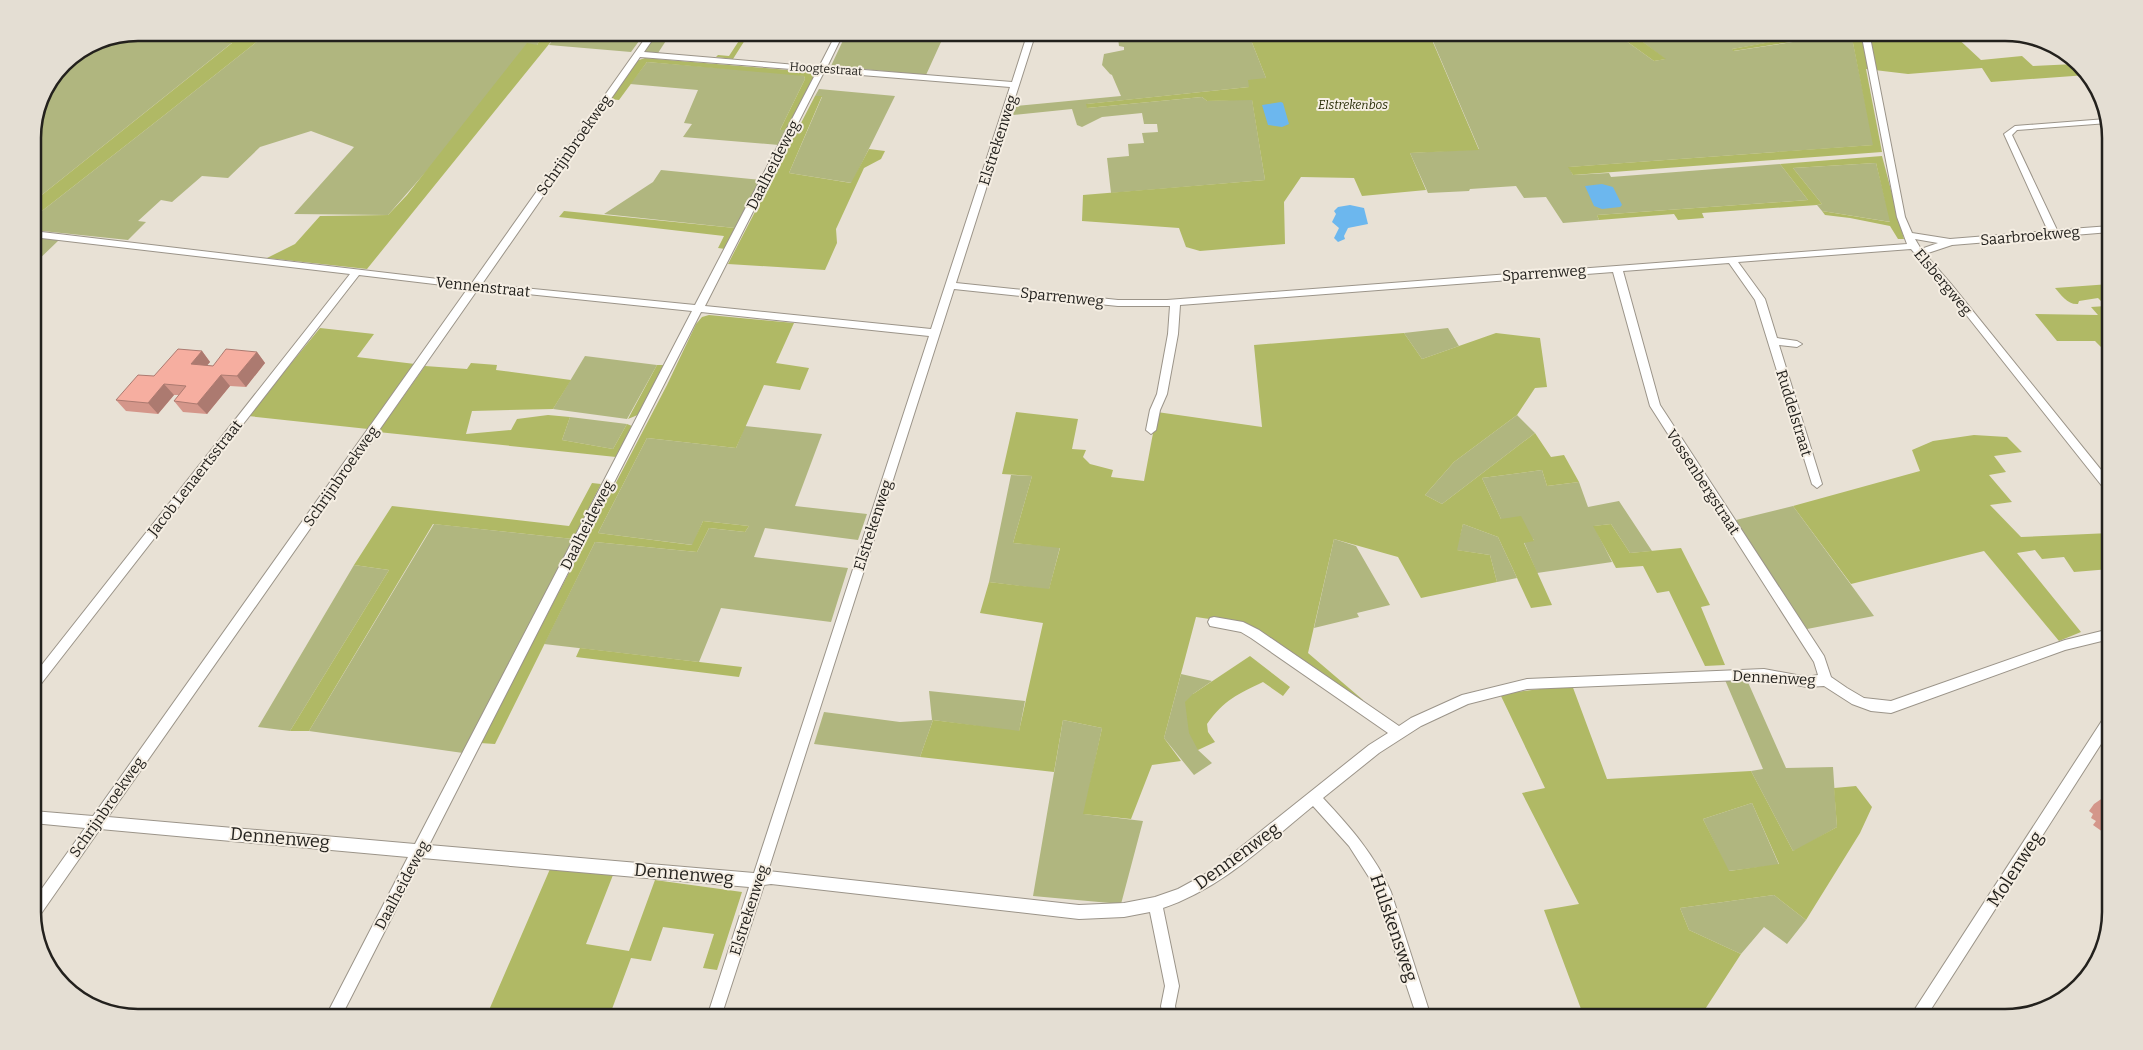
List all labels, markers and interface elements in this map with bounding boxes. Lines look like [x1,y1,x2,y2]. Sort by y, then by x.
street label: Hoogtestraat [789,59,864,79]
street label: Schrijnbroekweg [533,91,615,199]
street label: Elstrekenweg [975,92,1021,188]
park label: Elstrekenbos [1318,98,1388,112]
street label: Daalheideweg [743,117,803,213]
street label: Saarbroekweg [1979,223,2081,249]
street label: Elsbergweg [1910,245,1976,319]
street label: Sparrenweg [1501,261,1587,285]
street label: Vennenstraat [435,273,532,301]
street label: Sparrenweg [1019,284,1105,310]
street label: Ruddelstraat [1772,367,1816,459]
street label: Jacob Lenaertsstraat [143,416,246,540]
street label: Schrijnbroekweg [300,422,382,530]
street label: Vossenbergstraat [1662,426,1744,539]
street label: Daalheideweg [557,477,617,573]
street label: Elstrekenweg [850,477,896,573]
street label: Dennenweg [1732,667,1816,689]
street label: Schrijnbroekweg [66,753,148,861]
street label: Dennenweg [1190,818,1284,894]
street label: Dennenweg [229,823,331,853]
street label: Molenweg [1982,827,2048,911]
street label: Daalheideweg [371,837,433,933]
street label: Dennenweg [633,859,735,889]
street label: Elstrekenweg [726,862,772,958]
street label: Hulskensweg [1365,871,1423,985]

